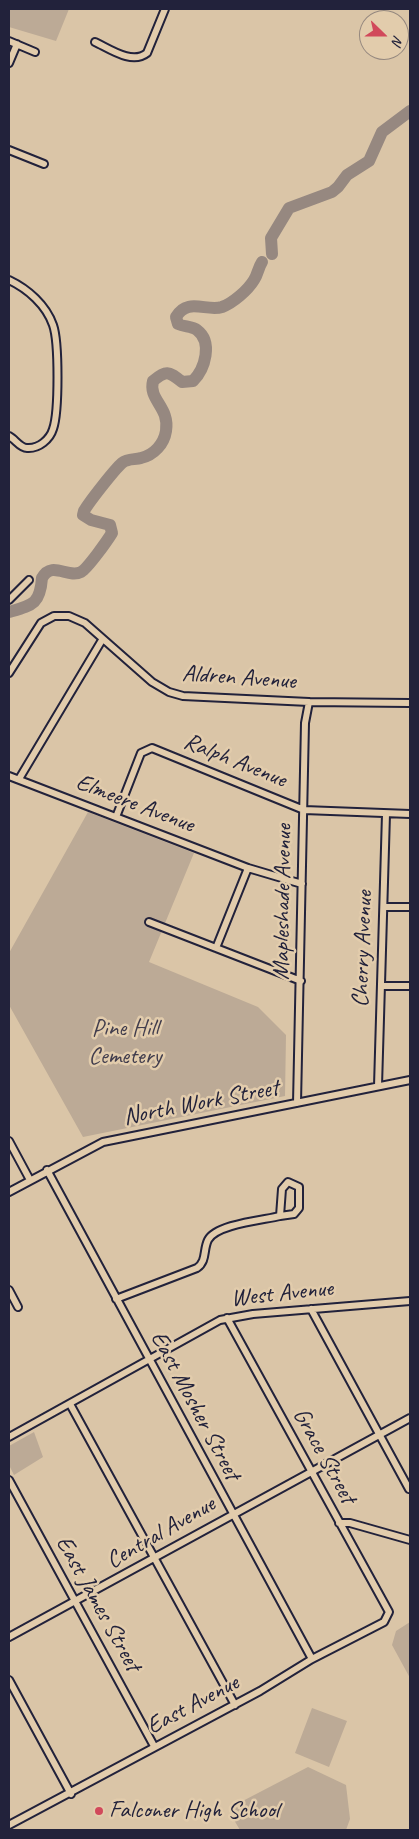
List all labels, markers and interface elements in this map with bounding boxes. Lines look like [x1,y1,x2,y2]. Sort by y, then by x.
north arrow [359,10,409,60]
text: N [388,33,407,48]
street label: Aldren Avenue [181,660,297,696]
street label: Ralph Avenue [179,727,291,795]
street label: Elmeere Avenue [72,768,198,840]
street label: Mapleshade Avenue [267,824,299,980]
street label: Cherry Avenue [347,890,379,1008]
park label: Pine Hill Cemetery [89,1015,161,1071]
street label: North Work Street [121,1074,281,1132]
street label: West Avenue [230,1274,334,1314]
street label: East Mosher Street [144,1327,246,1485]
street label: Grace Street [286,1403,362,1509]
street label: Central Avenue [101,1490,221,1576]
street label: East James Street [49,1531,147,1677]
street label: East Avenue [142,1669,244,1741]
place label: Falconer High School [109,1797,279,1825]
marker: Falconer High School [93,1805,105,1817]

